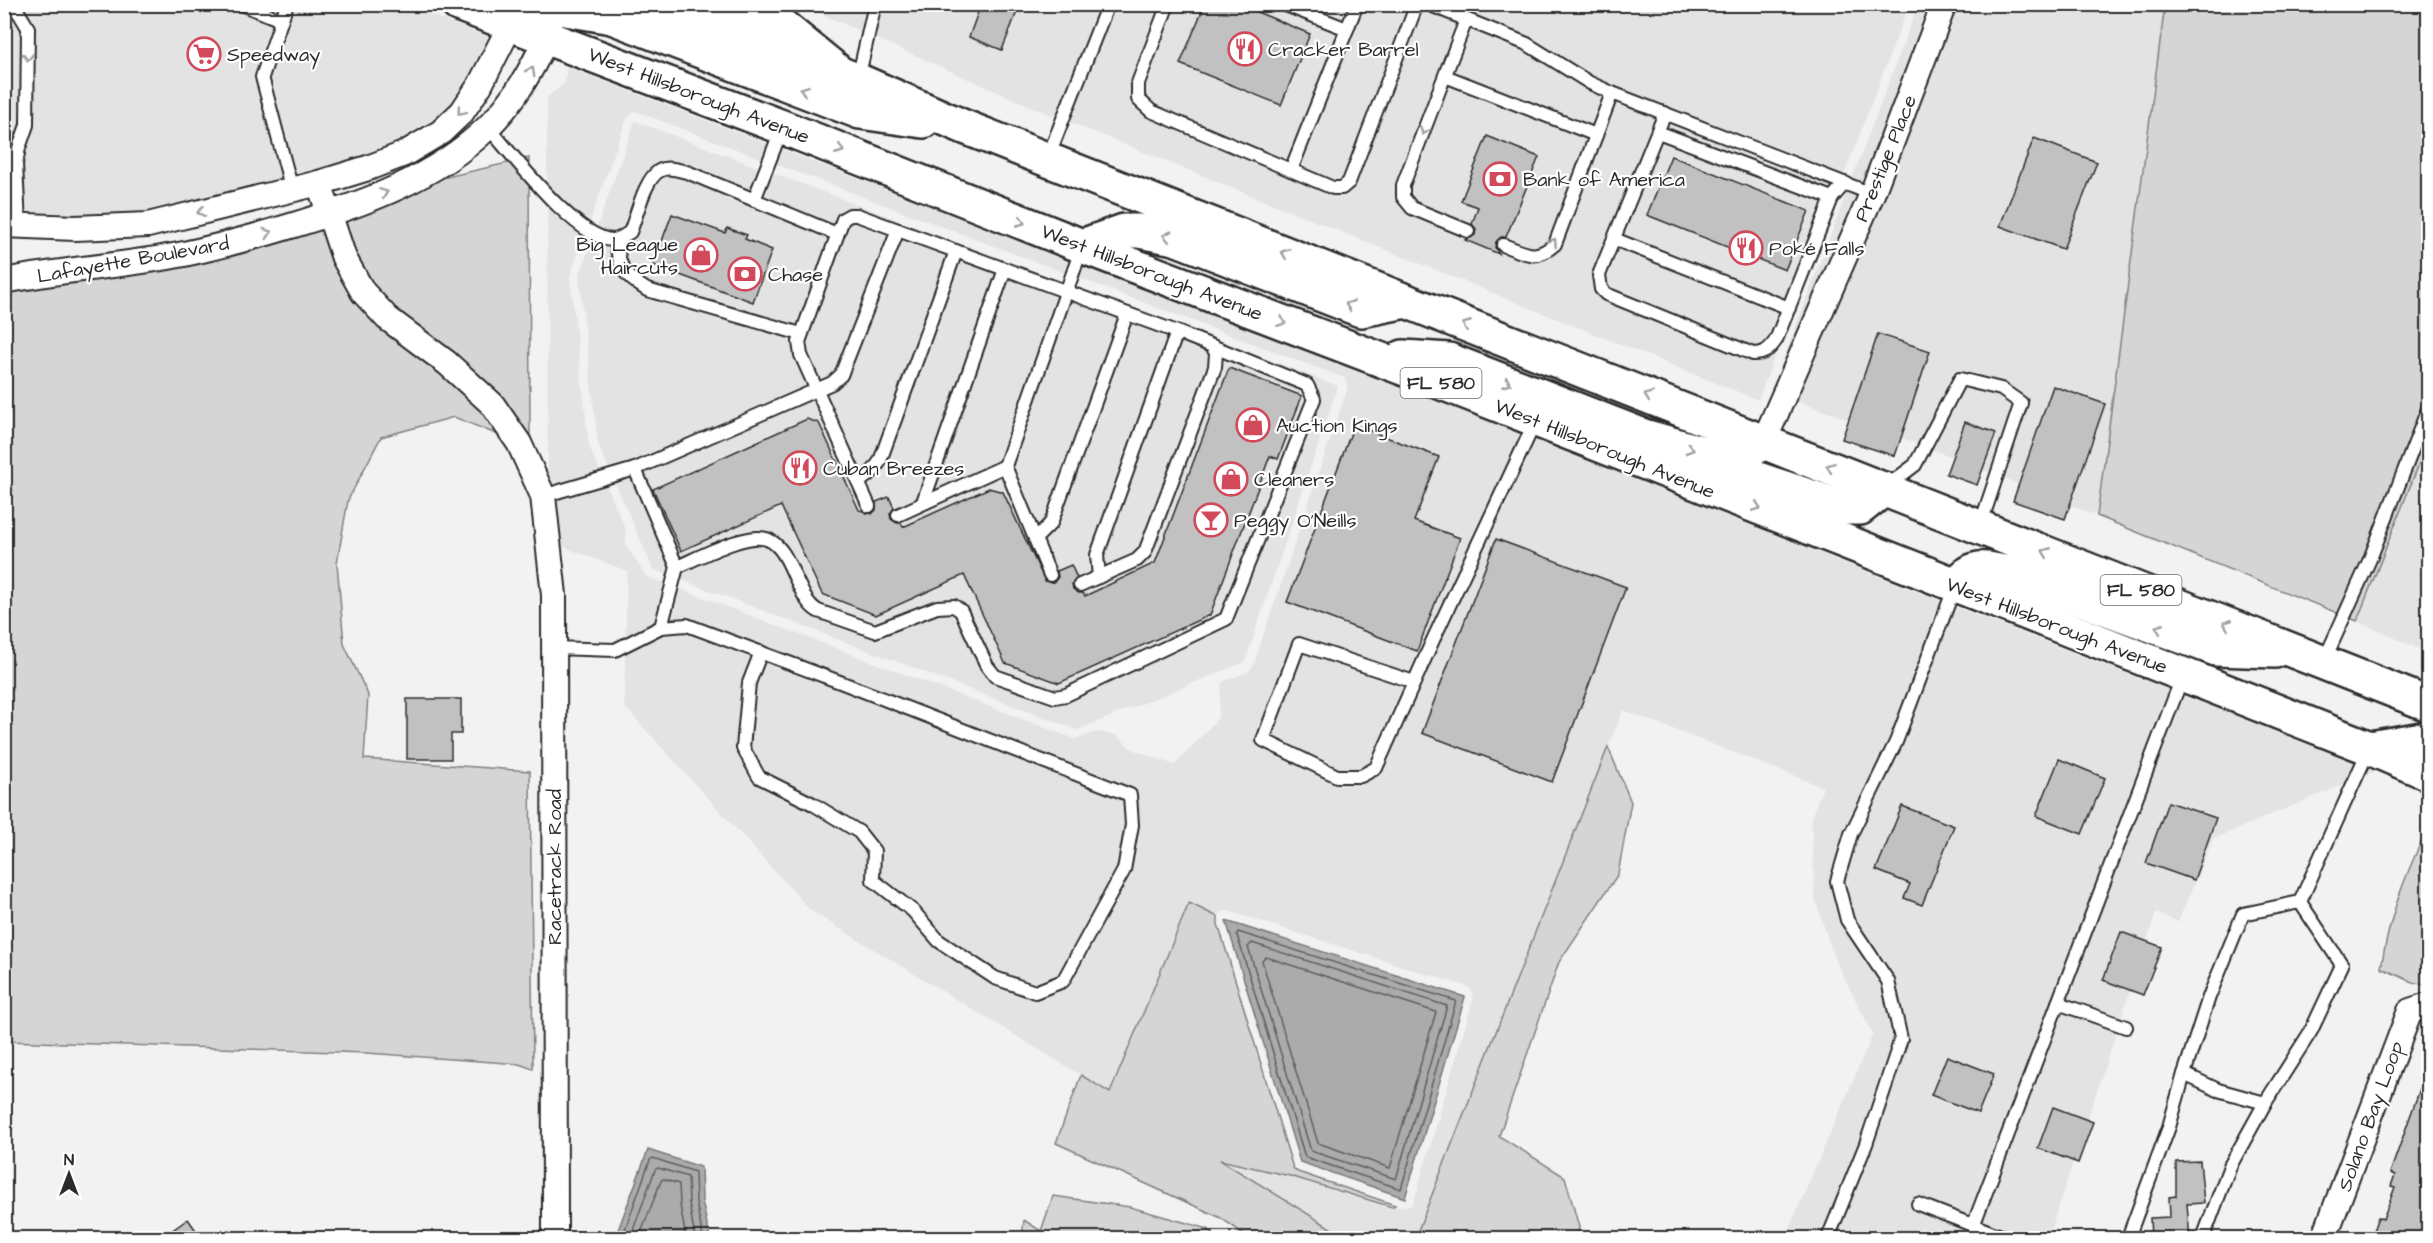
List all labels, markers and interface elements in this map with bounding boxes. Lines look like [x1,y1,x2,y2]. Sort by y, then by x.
restaurant icon: Cracker Barrel [1227,31,1263,67]
supermarket icon: Speedway [186,36,222,72]
place label: Cracker Barrel [1268,36,1419,64]
place label: Speedway [227,41,320,70]
street label: West Hillsborough Avenue [583,41,814,152]
one-way arrow [21,53,34,62]
one-way arrow [524,66,535,77]
one-way arrow [799,85,810,97]
street label: Prestige Place [1848,91,1925,226]
one-way arrow [458,104,469,115]
one-way arrow [1418,125,1431,135]
one-way arrow [834,142,845,155]
bank icon: Bank of America [1482,161,1518,197]
place label: Bank of America [1523,166,1685,194]
one-way arrow [378,188,389,201]
one-way arrow [196,205,206,218]
one-way arrow [1015,215,1026,227]
street label: West Hillsborough Avenue [1036,218,1267,329]
one-way arrow [262,228,273,240]
street label: Lafayette Boulevard [35,229,231,292]
restaurant icon: Poké Falls [1728,230,1764,266]
place label: Big League Haircuts [576,231,678,282]
one-way arrow [1162,231,1172,244]
place label: Poké Falls [1769,235,1864,263]
shop icon: Big League Haircuts [683,237,719,273]
one-way arrow [1546,238,1557,249]
one-way arrow [1280,248,1291,260]
bank icon: Chase [727,256,763,292]
place label: Chase [768,261,823,289]
one-way arrow [1345,300,1356,312]
one-way arrow [1275,315,1286,327]
one-way arrow [1462,320,1473,332]
road number: FL 580 [1400,368,1482,398]
one-way arrow [1501,376,1512,388]
one-way arrow [1643,391,1654,403]
street label: West Hillsborough Avenue [1490,392,1719,507]
shop icon: Auction Kings [1235,407,1271,443]
place label: Auction Kings [1276,412,1397,441]
one-way arrow [1685,442,1695,455]
restaurant icon: Cuban Breezes [782,450,818,486]
place label: Cuban Breezes [823,455,964,483]
shop icon: Cleaners [1213,461,1249,497]
one-way arrow [1825,462,1836,474]
place label: Cleaners [1254,466,1334,494]
one-way arrow [1751,500,1761,513]
bar icon: Peggy O'Neills [1193,502,1229,538]
place label: Peggy O'Neills [1234,507,1357,536]
one-way arrow [2041,547,2051,560]
street label: West Hillsborough Avenue [1941,571,2172,682]
road number: FL 580 [2100,575,2182,605]
one-way arrow [2222,619,2233,631]
one-way arrow [2155,623,2165,636]
street label: Racetrack Road [541,789,569,945]
street label: Solano Bay Loop [2331,1038,2412,1195]
north arrow [39,1144,99,1204]
text: N [64,1149,74,1171]

